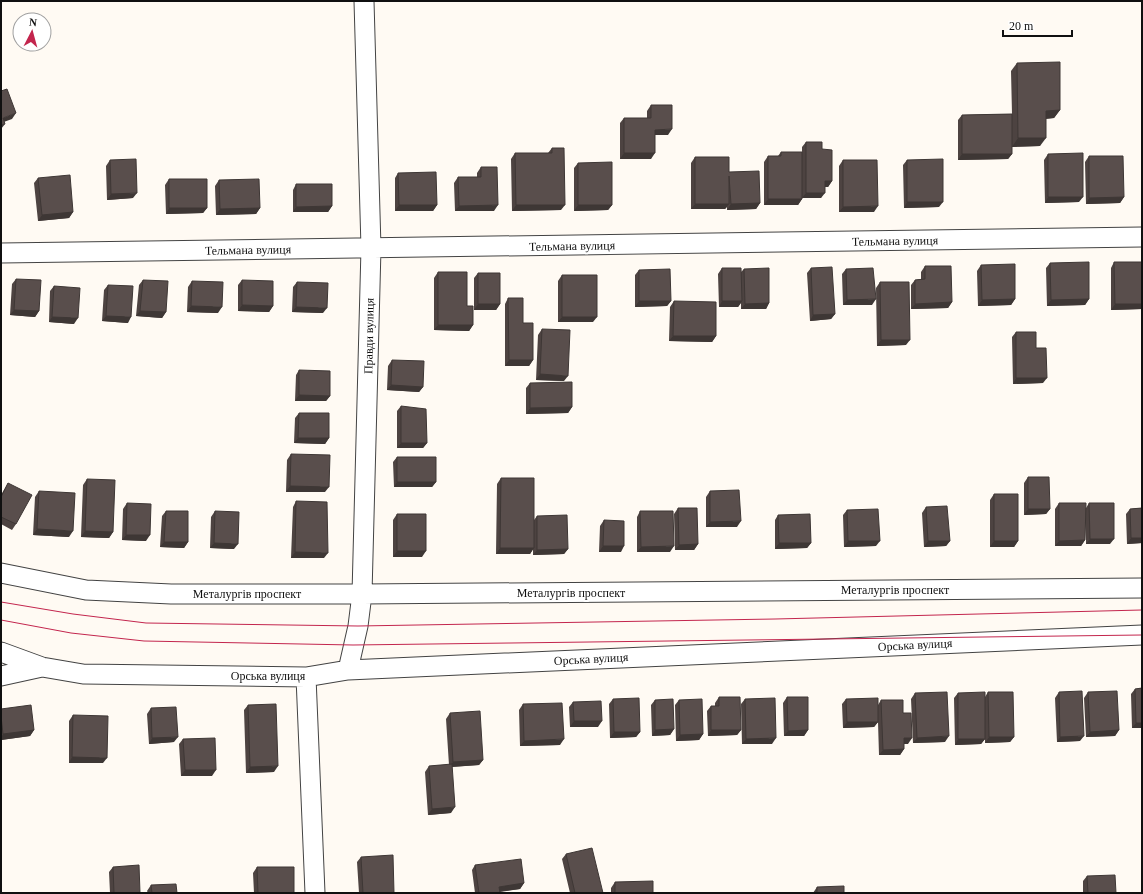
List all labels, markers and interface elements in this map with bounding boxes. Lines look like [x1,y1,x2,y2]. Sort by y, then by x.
north arrow [12,12,52,52]
scale bar [1003,12,1072,38]
text: N [28,16,38,28]
text: 20 m [1009,19,1034,33]
street label: Тельмана вулиця [852,233,939,249]
street label: Тельмана вулиця [529,238,616,254]
street label: Тельмана вулиця [205,242,292,258]
street label: Правди вулиця [361,297,377,374]
street label: Металургів проспект [841,583,950,597]
street label: Металургів проспект [517,586,626,600]
street label: Металургів проспект [193,587,302,601]
street label: Орська вулиця [877,636,953,654]
street label: Орська вулиця [553,650,629,668]
street label: Орська вулиця [231,669,306,683]

